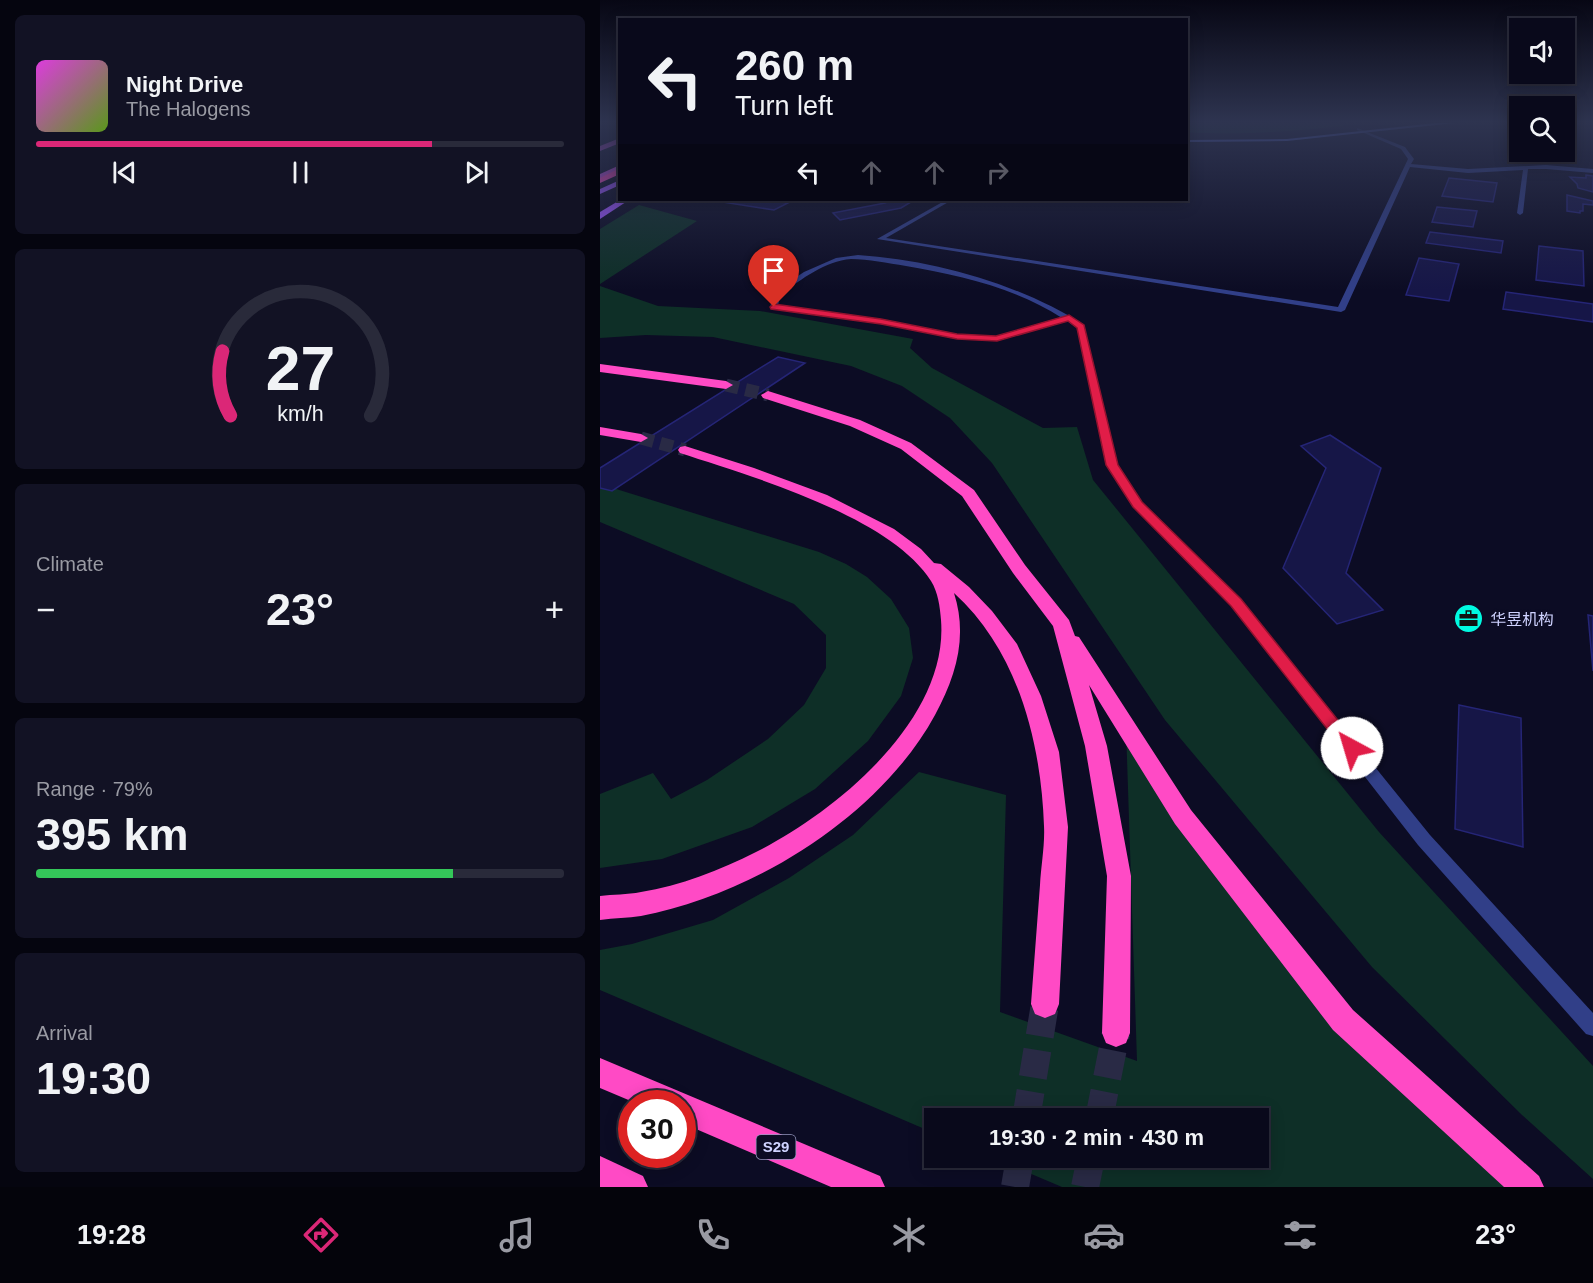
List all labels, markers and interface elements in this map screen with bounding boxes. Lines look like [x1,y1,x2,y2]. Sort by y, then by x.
map controls [1509,18,1575,162]
button: sound [1509,18,1575,84]
icon: left [636,42,714,120]
text: 260 m [735,42,854,89]
text: Night Drive [126,72,243,97]
text: Turn left [735,91,833,121]
button: search [1509,96,1575,162]
text: The Halogens [126,98,251,120]
icon: previous [108,156,141,189]
icon: pause [284,156,317,189]
icon: next [460,156,493,189]
icon: left [792,156,825,189]
icon: ahead [855,156,888,189]
icon: ahead [918,156,951,189]
icon: right [981,156,1014,189]
pin [748,245,799,307]
icon: arrive [757,254,790,287]
text: 27 [265,334,335,403]
text: km/h [277,403,323,427]
text: Climate [36,553,104,575]
text: 23° [266,584,334,635]
text: − [36,591,55,628]
text: + [545,591,564,628]
office icon: 华昱机构 [1453,603,1485,635]
place label: 华昱机构 [1490,611,1554,628]
position arrow [1320,716,1384,780]
text: Range · 79% [36,778,153,800]
text: 395 km [36,809,189,860]
text: Arrival [36,1022,93,1044]
text: 19:30 [36,1053,151,1104]
speed limit sign: 30 [618,1090,696,1168]
text: 19:30 · 2 min · 430 m [989,1125,1204,1150]
road number: S29 [756,1135,795,1159]
icon: directions [300,1214,342,1256]
icon: music [496,1214,538,1256]
icon: phone [692,1214,734,1256]
icon: climate [888,1214,930,1256]
icon: car [1083,1214,1125,1256]
icon: filters [1279,1214,1321,1256]
text: 19:28 [77,1220,146,1250]
text: 23° [1475,1220,1516,1250]

